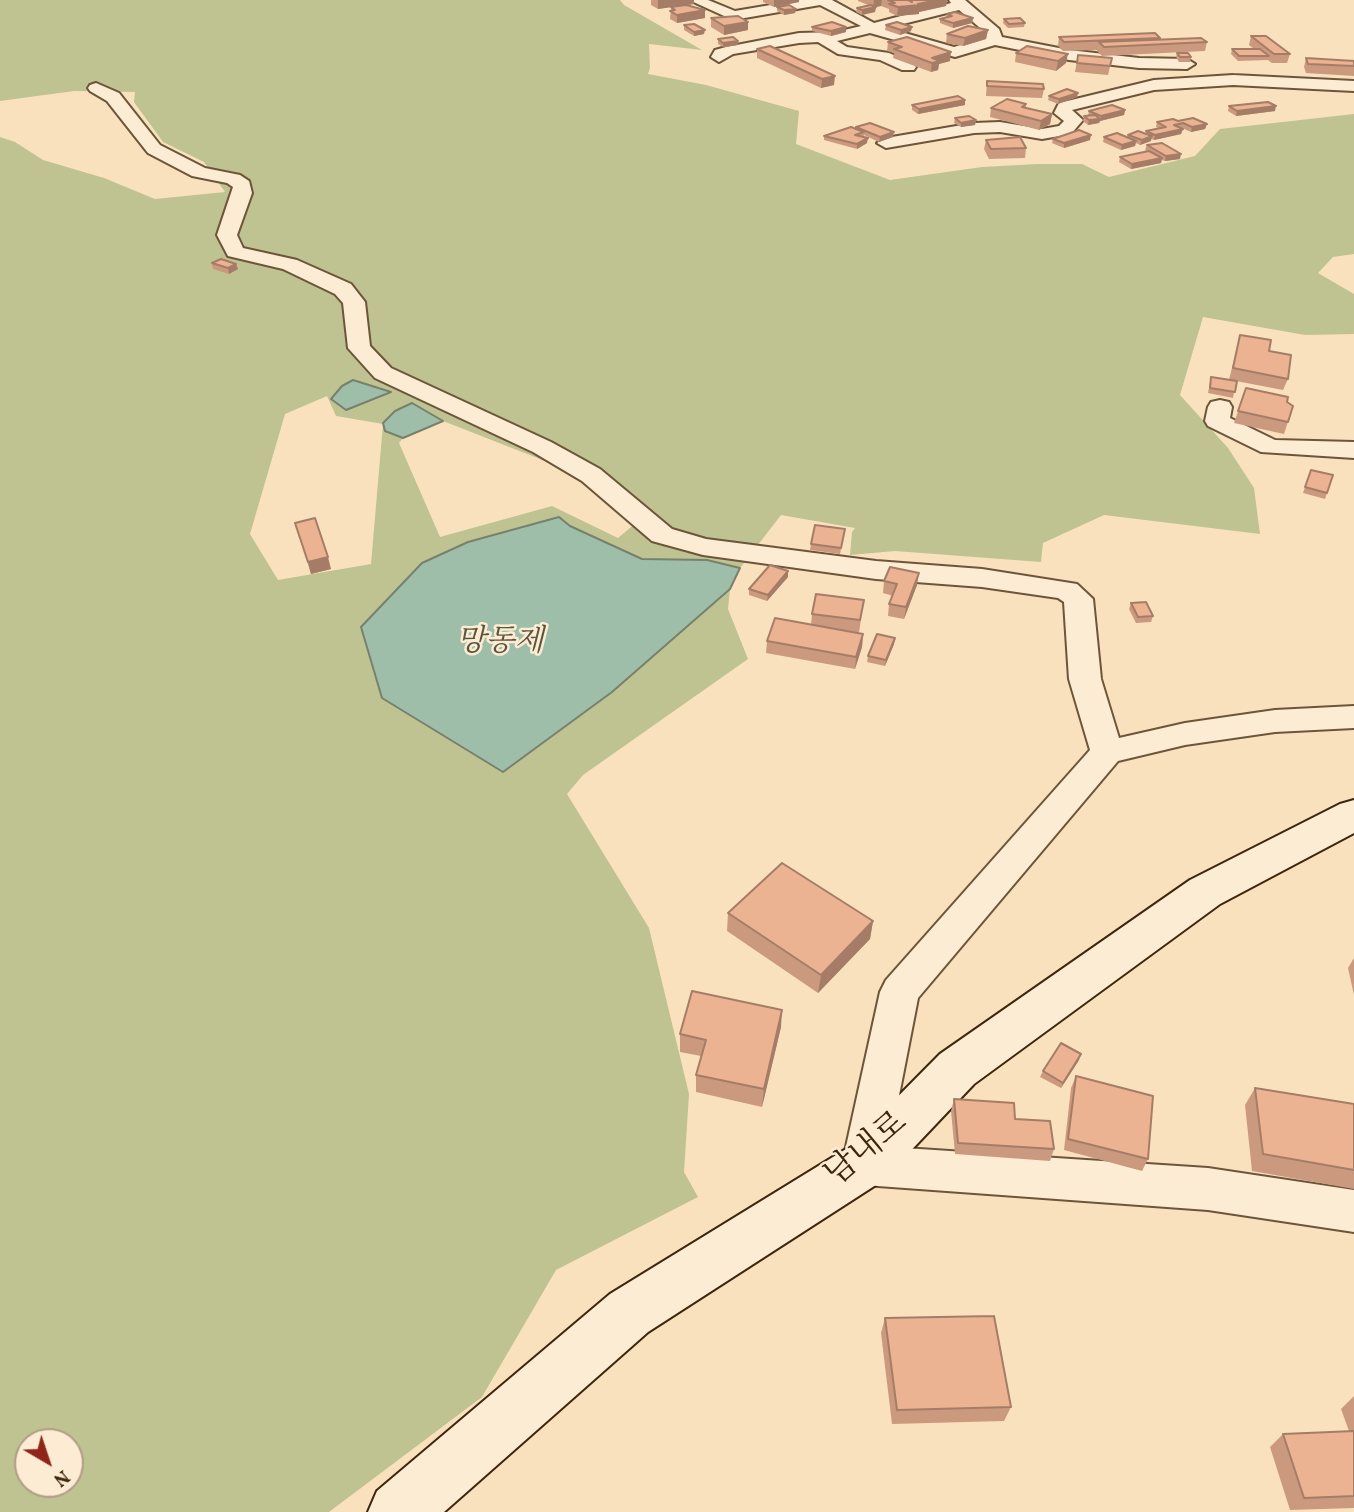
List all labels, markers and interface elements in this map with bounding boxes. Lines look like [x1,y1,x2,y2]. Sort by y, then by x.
water label: 망동제 [457,626,543,662]
street label: 남내로 [819,1105,917,1197]
north arrow [14,1428,84,1498]
text: N [47,1463,75,1492]

